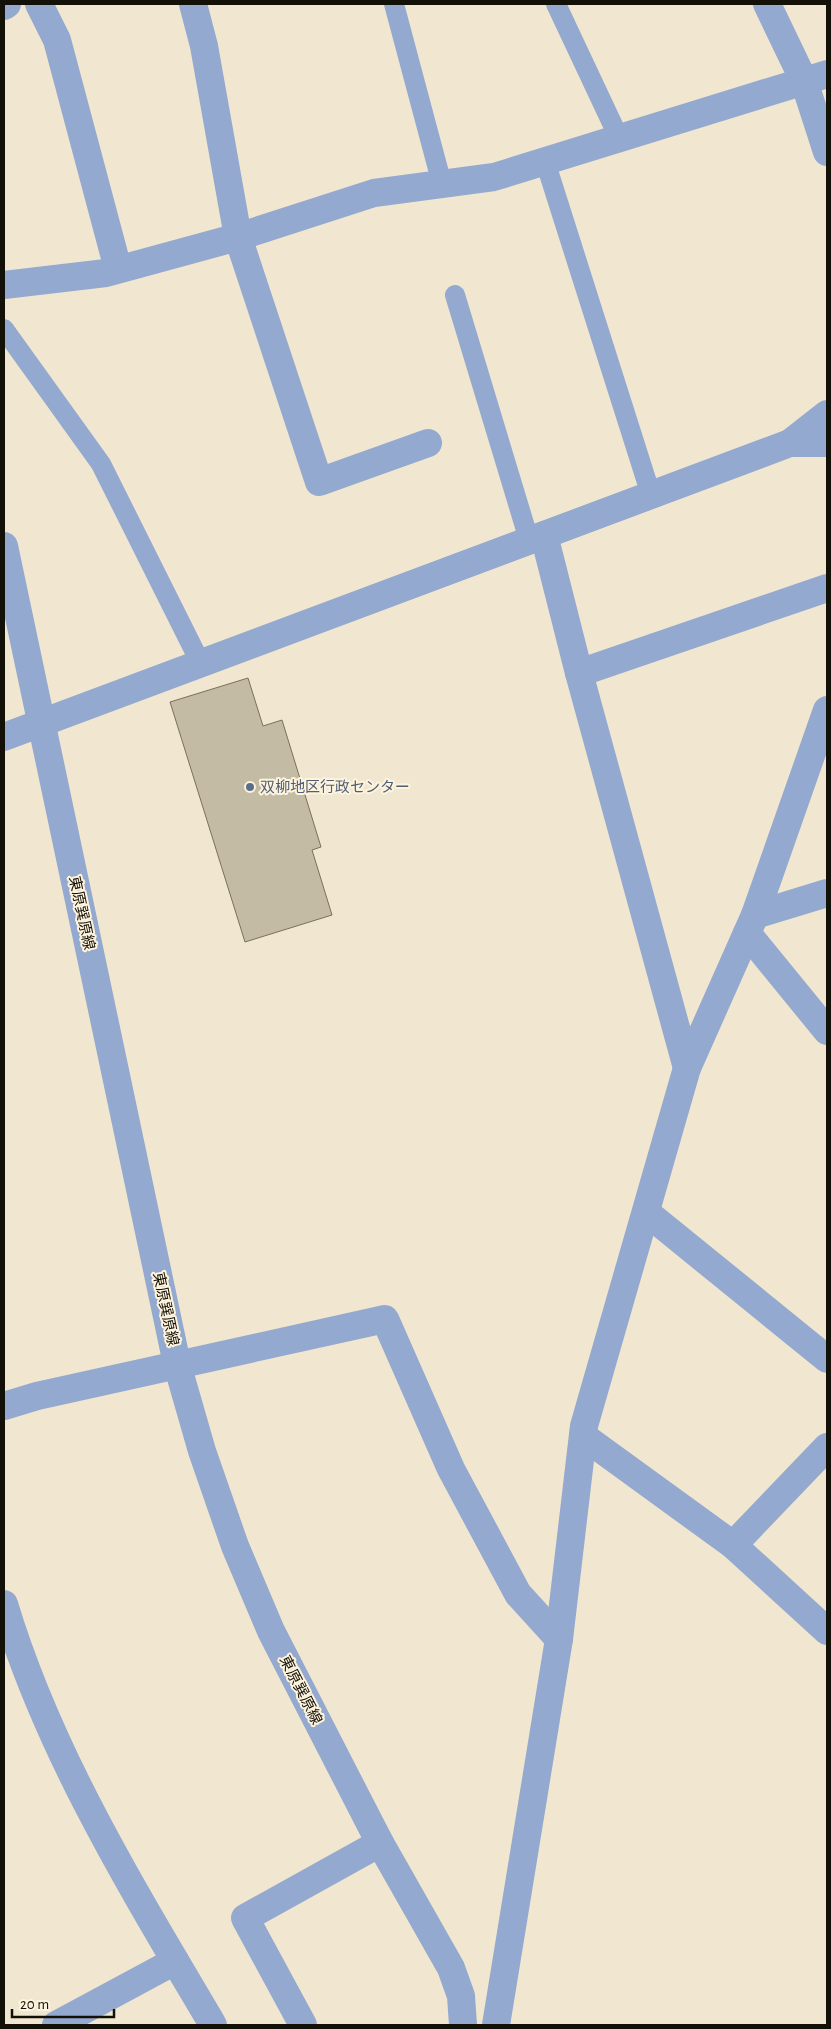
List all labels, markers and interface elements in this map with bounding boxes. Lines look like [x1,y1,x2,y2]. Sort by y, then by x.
place label: 双柳地区行政センター [260,779,410,795]
marker: 双柳地区行政センター [244,781,256,793]
street label: 東原巽原線 [66,875,98,951]
street label: 東原巽原線 [150,1271,182,1347]
street label: 東原巽原線 [277,1653,325,1727]
scale bar [12,1986,115,2018]
text: 20 m [20,1997,49,2012]

